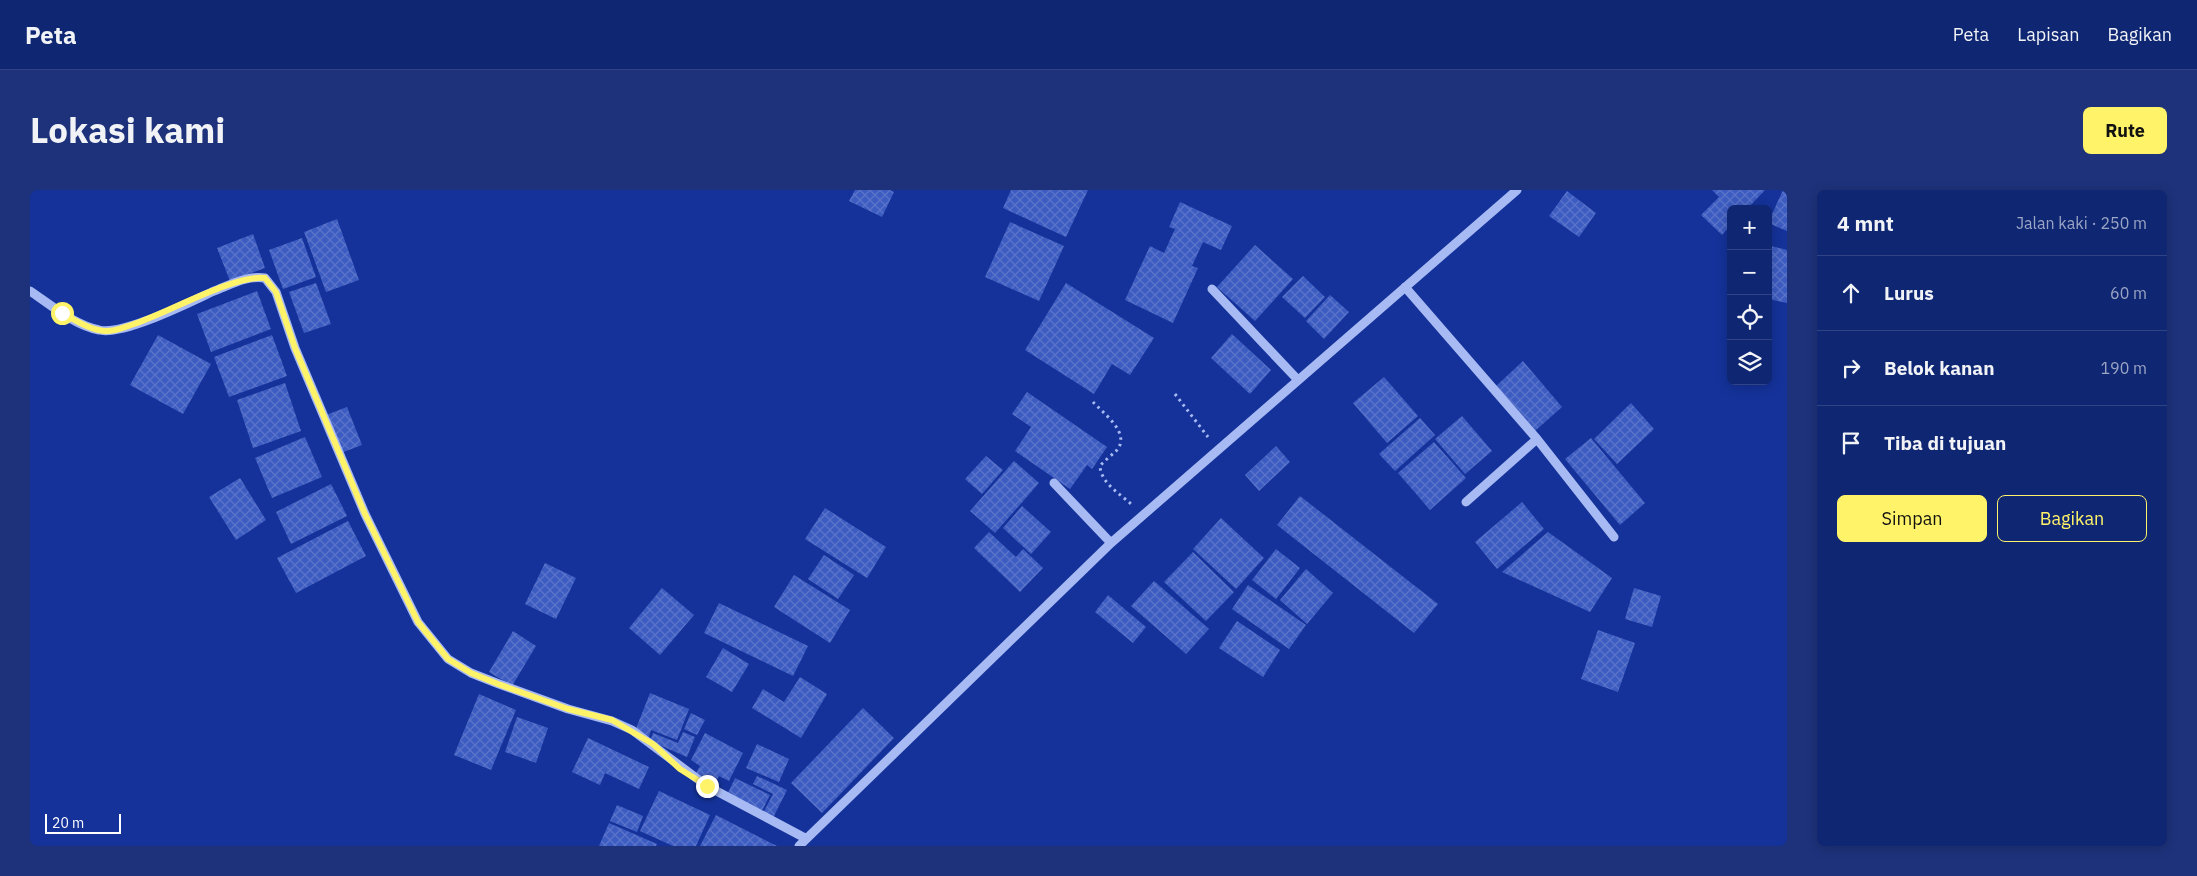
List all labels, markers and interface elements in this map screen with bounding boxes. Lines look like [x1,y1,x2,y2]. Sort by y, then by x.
text: Peta [25,19,77,51]
text: Peta [1953,23,1989,46]
text: Lapisan [2017,23,2079,46]
text: Bagikan [2107,23,2172,46]
text: Lokasi kami [30,107,225,153]
button: Rute [2083,107,2167,154]
map controls [1727,205,1772,385]
button: + [1727,205,1772,250]
text: 4 mnt [1837,209,1894,237]
text: Jalan kaki · 250 m [2016,213,2147,233]
button: − [1727,250,1772,295]
icon: ahead [1837,279,1865,307]
text: Lurus [1884,281,1934,305]
text: 60 m [2110,283,2147,303]
button: locate [1727,295,1772,340]
route start [51,302,74,325]
button: layers [1727,340,1772,385]
icon: right [1837,354,1865,382]
text: Belok kanan [1884,356,1995,380]
text: 190 m [2100,358,2147,378]
icon: arrive [1837,429,1865,457]
text: Tiba di tujuan [1884,431,2006,455]
button: Simpan [1837,495,1987,542]
button: Bagikan [1997,495,2147,542]
route end [696,775,719,798]
scale bar [45,811,121,834]
text: 20 m [52,814,84,832]

